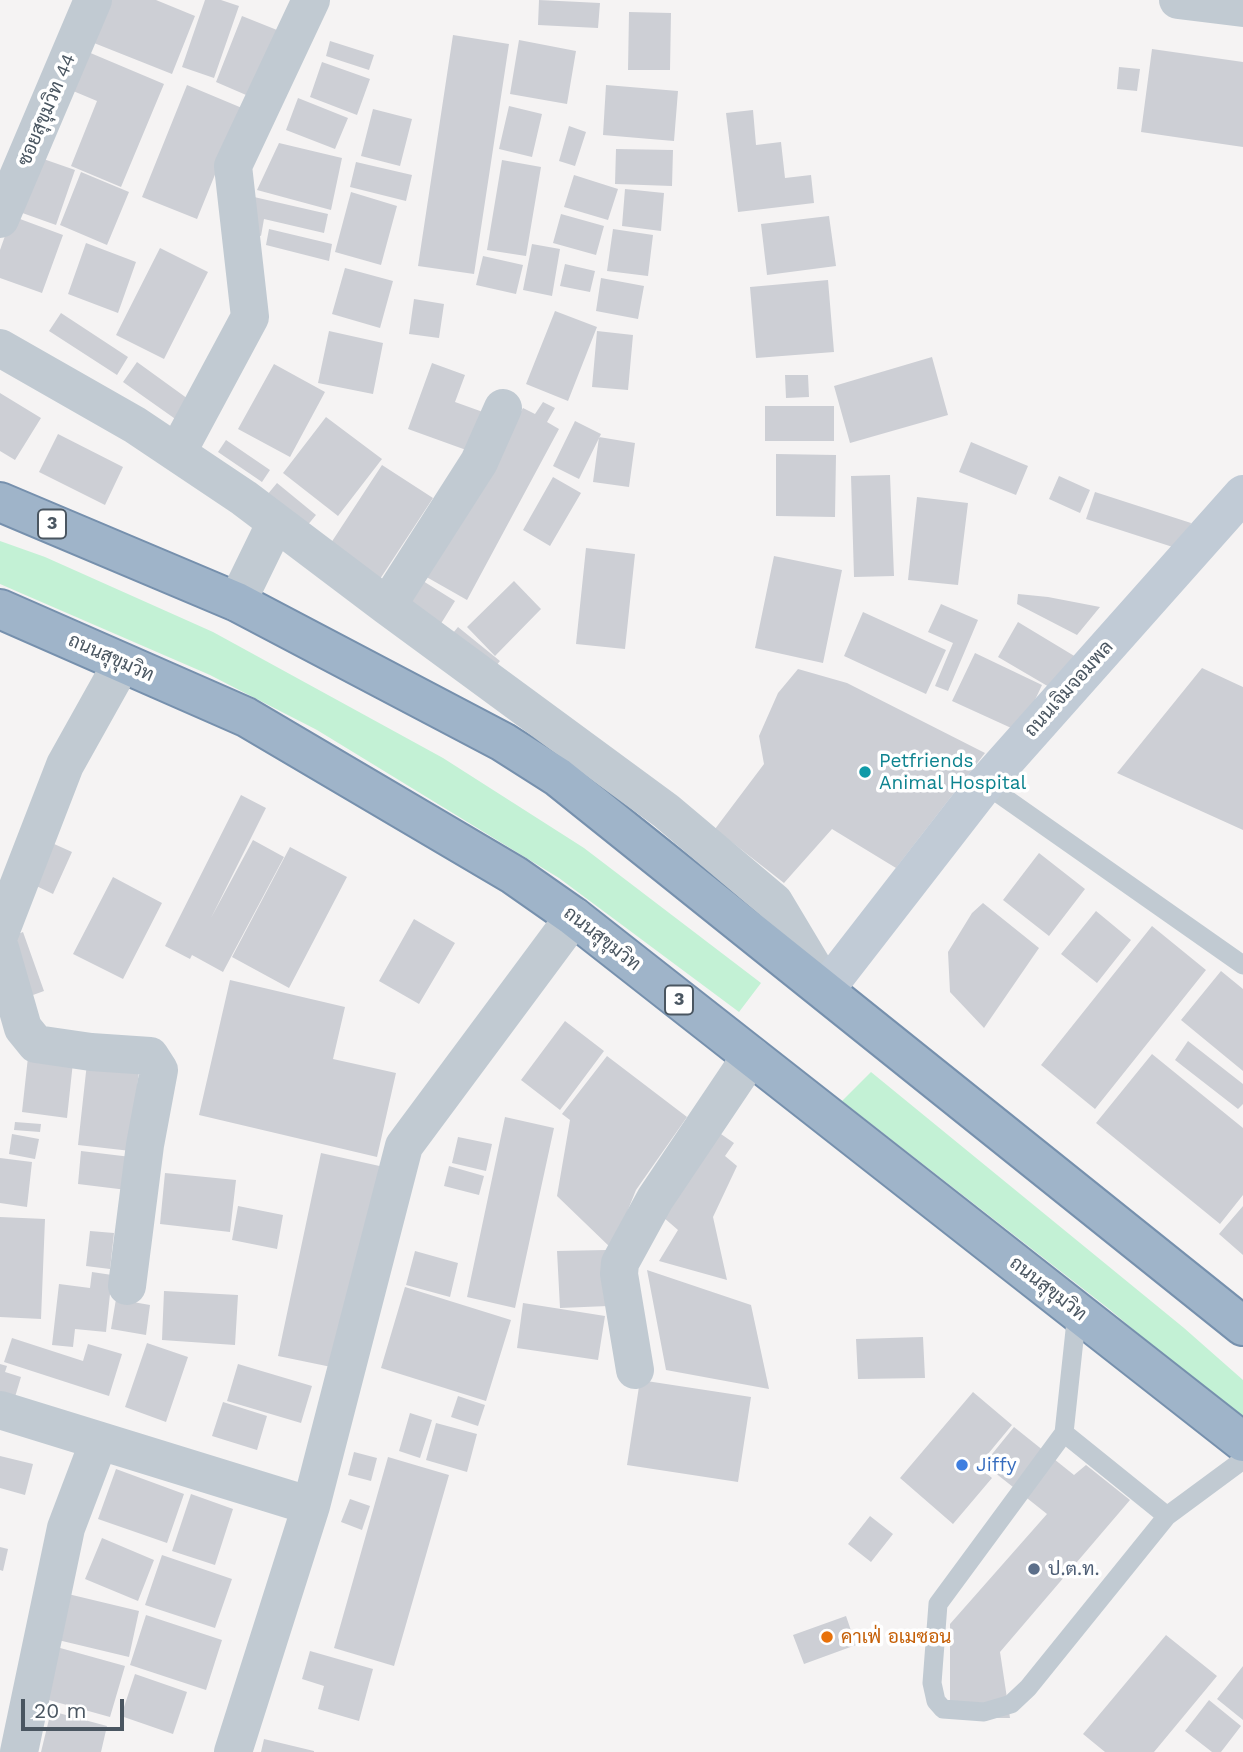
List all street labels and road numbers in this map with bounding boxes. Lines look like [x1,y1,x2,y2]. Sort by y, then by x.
street label: ซอยสุขุมวิท 44 [13,50,81,170]
road number: 3 [38,510,66,538]
street label: ถนนสุขุมวิท [65,629,157,687]
street label: ถนนเจิมจอมพล [1020,636,1118,742]
street label: ถนนสุขุมวิท [559,902,645,976]
road number: 3 [665,986,693,1015]
street label: ถนนสุขุมวิท [1005,1252,1091,1326]

